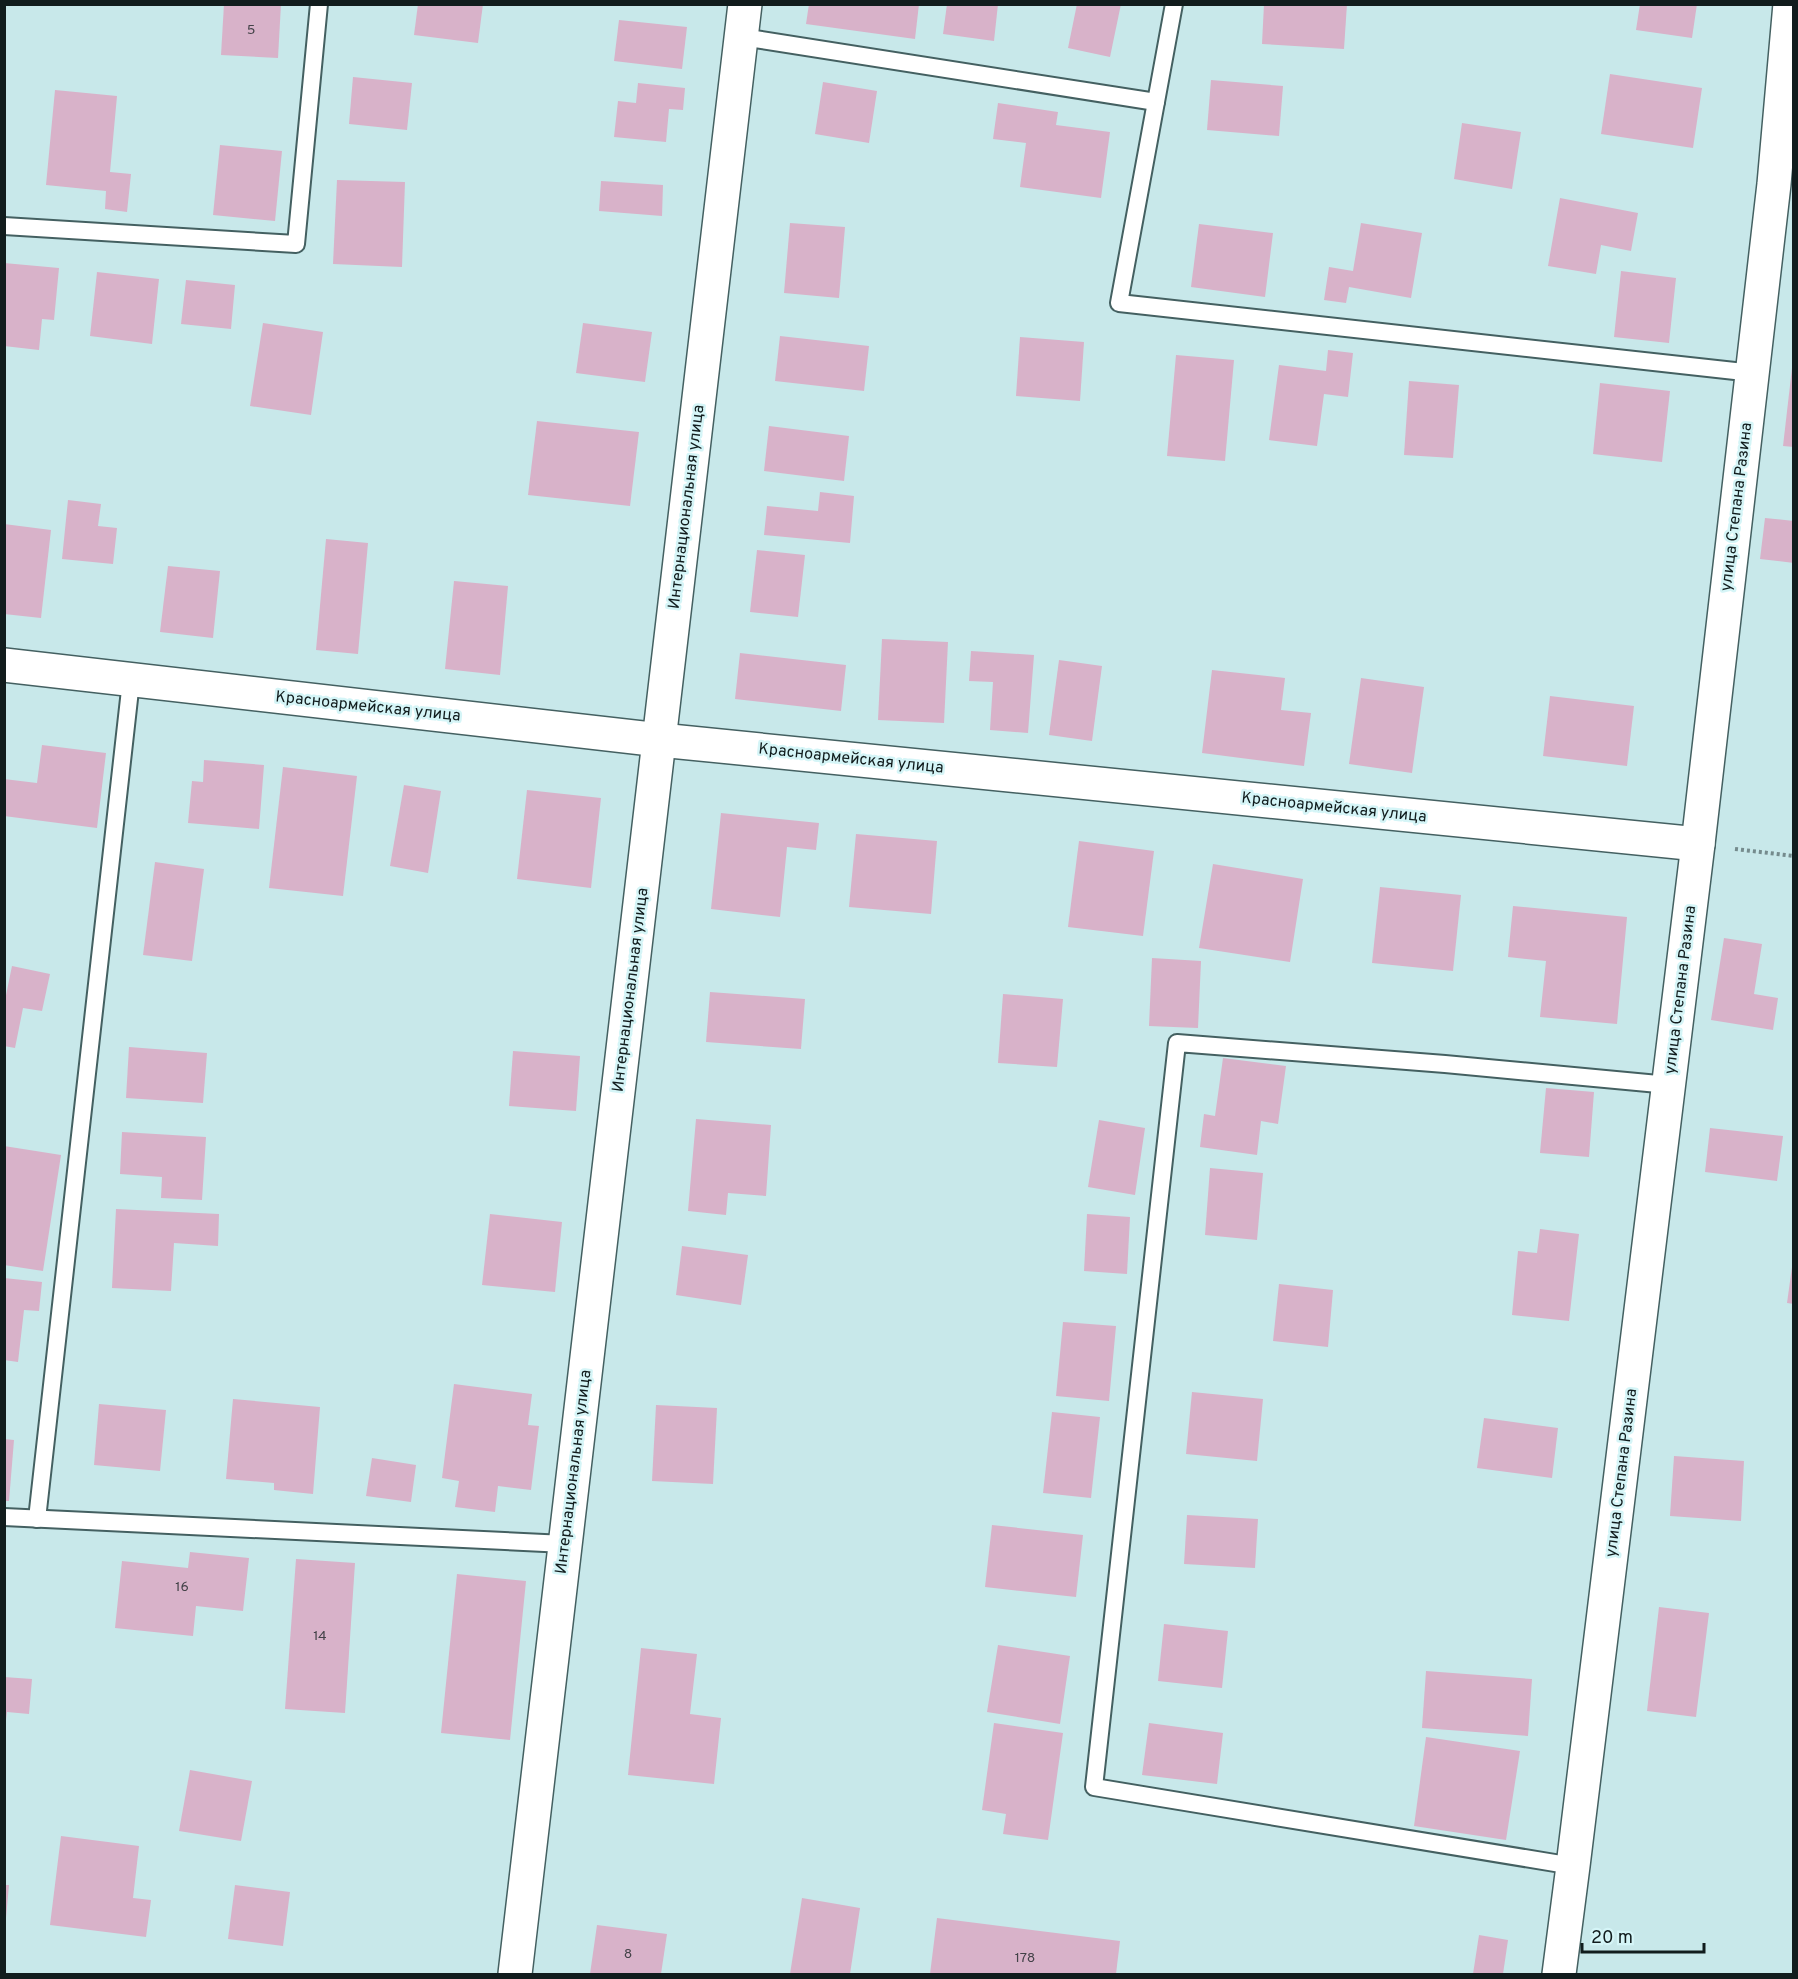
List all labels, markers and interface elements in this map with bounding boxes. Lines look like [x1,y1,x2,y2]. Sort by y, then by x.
house number: 5 [247,22,255,39]
street label: Интернациональная улица [665,404,709,610]
street label: улица Степана Разина [1717,421,1757,593]
street label: Красноармейская улица [274,687,462,727]
street label: Красноармейская улица [757,739,945,779]
street label: Красноармейская улица [1240,788,1428,828]
street label: Интернациональная улица [609,887,653,1093]
street label: улица Степана Разина [1661,904,1701,1076]
street label: Интернациональная улица [552,1369,596,1575]
street label: улица Степана Разина [1602,1387,1642,1559]
house number: 16 [175,1579,189,1596]
house number: 14 [313,1628,327,1645]
scale bar [1582,1916,1704,1954]
text: 20 m [1591,1927,1633,1950]
house number: 8 [624,1946,632,1963]
house number: 178 [1015,1950,1035,1967]

